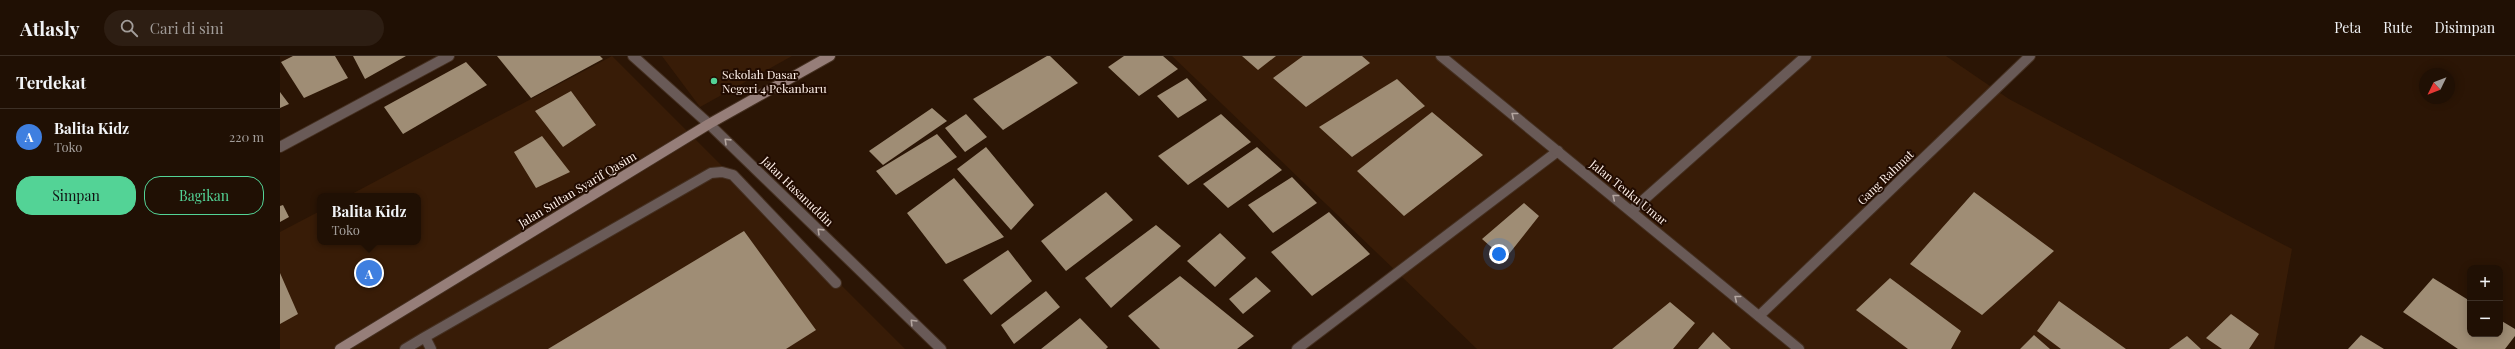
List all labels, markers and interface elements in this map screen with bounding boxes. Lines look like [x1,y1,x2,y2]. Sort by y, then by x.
search box [104,10,384,46]
text: Atlasly [20,15,80,41]
icon: search [118,17,140,39]
text: Cari di sini [150,18,224,38]
text: Peta [2334,18,2361,37]
text: Rute [2383,18,2413,37]
text: Disimpan [2435,18,2495,37]
place label: Sekolah Dasar Negeri 4 Pekanbaru [722,66,827,96]
north arrow [2419,68,2455,104]
text: Terdekat [16,71,86,93]
marker: Sekolah Dasar Negeri 4 Pekanbaru [709,76,719,86]
one-way arrow [1511,113,1518,120]
text: Balita Kidz [54,118,129,138]
text: A [25,128,33,145]
text: 220 m [229,128,264,145]
text: Toko [54,138,82,155]
one-way arrow [724,138,732,146]
street label: Gang Rahmat [1853,146,1917,208]
street label: Jalan Sultan Syarif Qasim [514,147,639,231]
street label: Jalan Hasanuddin [758,152,837,230]
street label: Jalan Teuku Umar [1586,155,1672,229]
button: Simpan [16,176,136,215]
button: Bagikan [144,176,264,215]
popup [317,193,421,245]
one-way arrow [1612,195,1619,202]
text: Balita Kidz [331,201,407,221]
text: Toko [331,221,360,238]
one-way arrow [817,228,825,236]
your location [1489,244,1509,264]
pin: A [356,258,382,288]
map controls [2467,265,2503,337]
button: + [2467,265,2503,301]
one-way arrow [1734,295,1741,302]
button: − [2467,301,2503,337]
one-way arrow [910,319,918,327]

